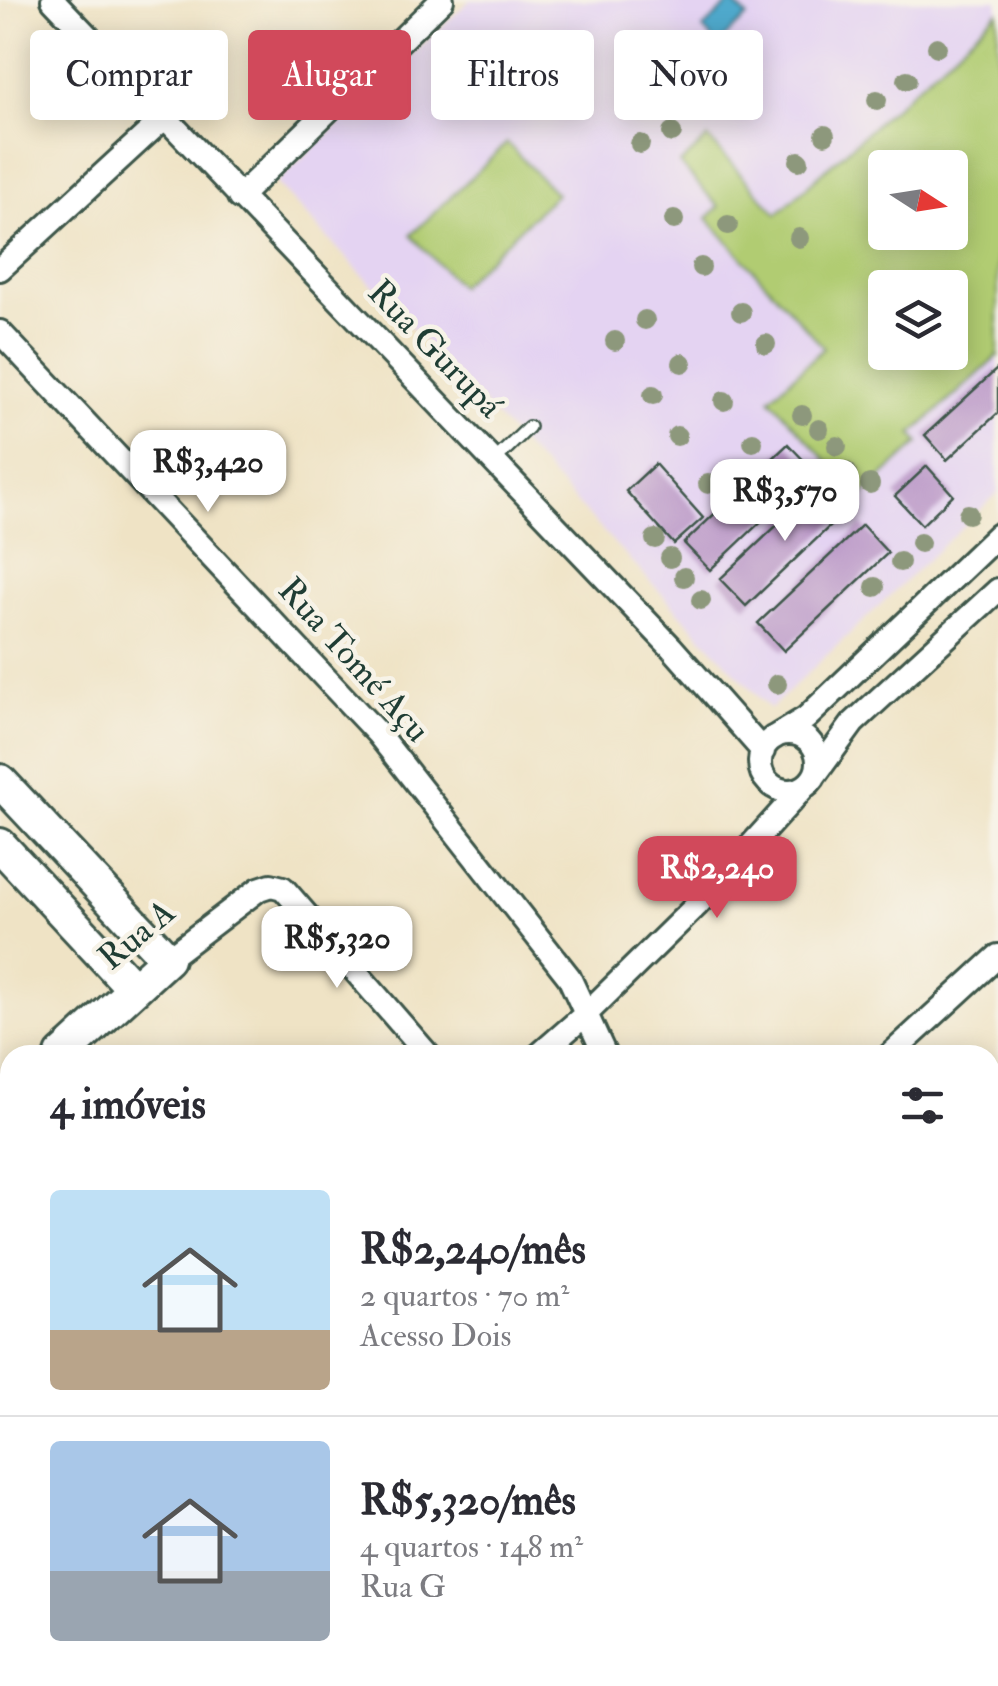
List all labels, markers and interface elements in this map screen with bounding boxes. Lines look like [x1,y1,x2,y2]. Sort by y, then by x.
chip: Comprar [30,30,228,120]
chip: Alugar [248,30,411,120]
chip: Filtros [431,30,594,120]
chip: Novo [614,30,763,120]
north arrow [868,150,968,250]
map controls [868,150,968,370]
button: layers [868,270,968,370]
street label: Rua Gurupá [358,271,512,428]
pin: R$3,420 [116,430,300,515]
text: R$3,420 [152,442,264,482]
pin: R$3,570 [693,459,877,544]
text: R$3,570 [732,471,838,511]
street label: Rua Tomé Açu [269,569,439,751]
pin: R$2,240 [625,836,809,921]
text: R$2,240 [660,848,774,888]
street label: Rua A [90,890,184,980]
pin: R$5,320 [245,906,429,991]
text: R$5,320 [283,918,391,958]
icon: filters [895,1078,950,1133]
text: 4 imóveis [50,1079,206,1131]
text: R$2,240/mês [360,1224,586,1276]
icon: home [130,1230,250,1350]
text: 2 quartos · 70 m² [360,1276,569,1316]
text: Acesso Dois [360,1316,512,1356]
text: R$5,320/mês [360,1475,576,1527]
icon: home [130,1481,250,1601]
text: 4 quartos · 148 m² [360,1527,583,1567]
text: Rua G [360,1567,446,1607]

